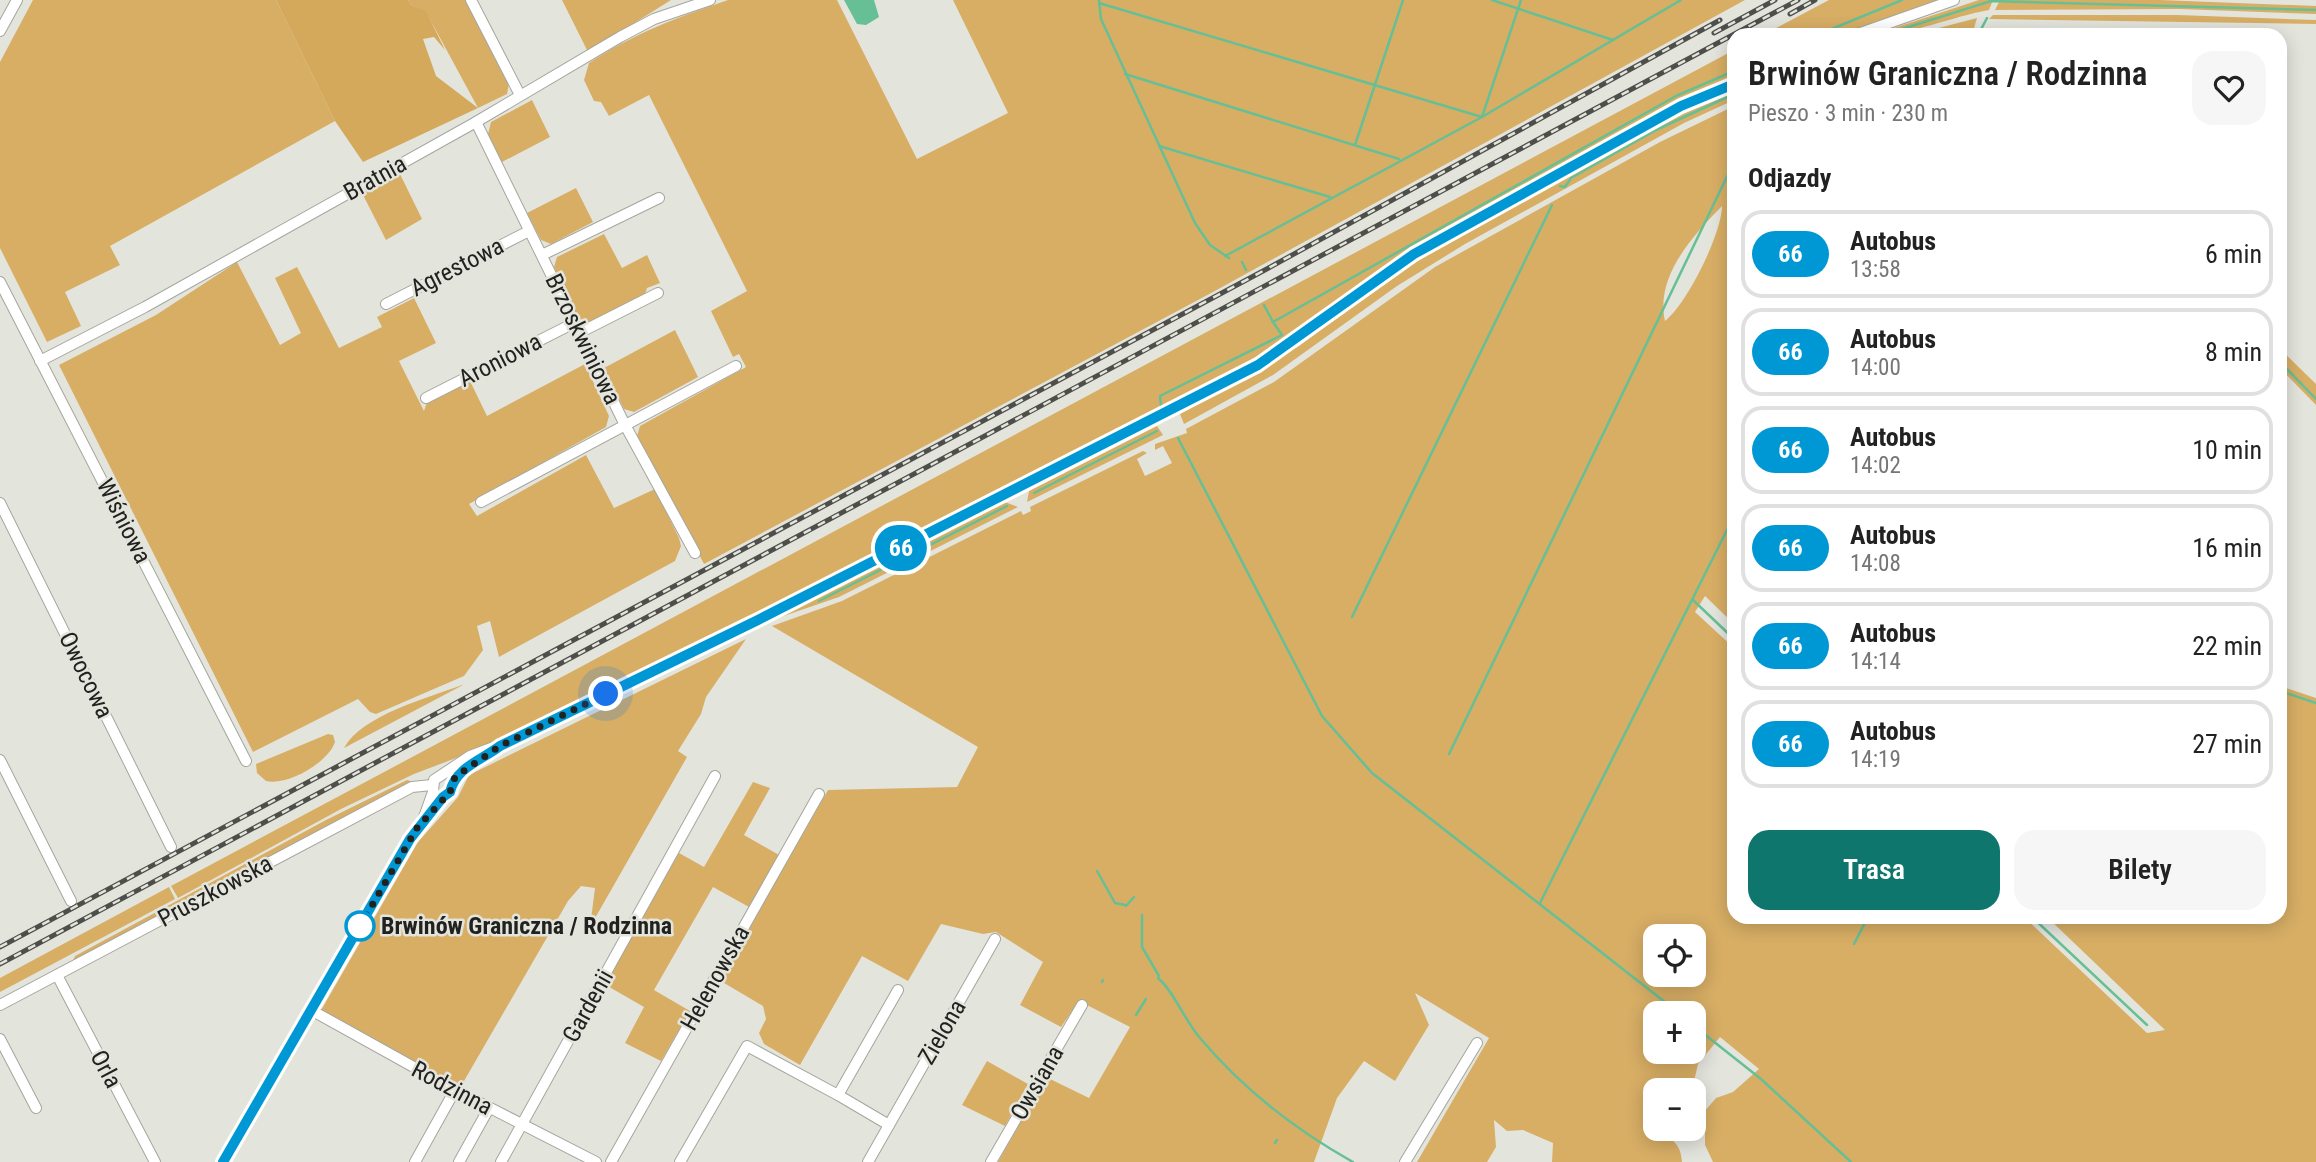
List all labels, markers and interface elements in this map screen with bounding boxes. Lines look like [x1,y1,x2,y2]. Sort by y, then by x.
button: heart [2192,51,2266,125]
text: Brwinów Graniczna / Rodzinna [1748,54,2147,93]
text: Pieszo · 3 min · 230 m [1748,100,1948,127]
street label: Bratnia [339,149,411,207]
text: Odjazdy [1748,163,1831,193]
text: Autobus [1850,226,1936,256]
street label: Agrestowa [406,232,508,302]
text: 6 min [2205,239,2262,269]
text: 66 [1778,240,1803,268]
text: 13:58 [1850,256,1901,283]
street label: Brzoskwiniowa [539,269,627,409]
text: Autobus [1850,324,1936,354]
street label: Aroniowa [454,327,546,393]
text: 8 min [2205,337,2262,367]
text: 66 [1778,338,1803,366]
text: 14:00 [1850,354,1901,381]
text: Autobus [1850,422,1936,452]
text: 10 min [2192,435,2262,465]
text: 66 [1778,436,1803,464]
text: 14:02 [1850,452,1901,479]
street label: Wiśniowa [91,474,157,568]
text: Autobus [1850,520,1936,550]
line badge: 66 [870,525,932,571]
text: 16 min [2192,533,2262,563]
text: 66 [889,534,913,562]
text: 66 [1778,534,1803,562]
text: 14:08 [1850,550,1901,577]
text: Autobus [1850,618,1936,648]
street label: Owocowa [53,627,119,723]
text: 22 min [2192,631,2262,661]
text: 66 [1778,632,1803,660]
text: 14:14 [1850,648,1901,675]
your location [588,676,623,711]
text: Autobus [1850,716,1936,746]
text: 27 min [2192,729,2262,759]
text: 66 [1778,730,1803,758]
text: 14:19 [1850,746,1901,773]
button: Trasa [1748,830,2000,910]
button: Bilety [2014,830,2266,910]
street label: Pruszkowska [153,849,277,933]
marker: Brwinów Graniczna / Rodzinna [345,911,375,941]
place label: Brwinów Graniczna / Rodzinna [381,912,672,940]
street label: Helenowska [675,921,755,1035]
map controls [1643,924,1706,1141]
button: locate [1643,924,1706,987]
street label: Gardenii [557,965,619,1047]
street label: Zielona [912,995,972,1069]
button: + [1643,1001,1706,1064]
street label: Owsiana [1005,1041,1069,1125]
street label: Orla [85,1045,127,1093]
street label: Rodzinna [407,1055,497,1121]
button: − [1643,1078,1706,1141]

